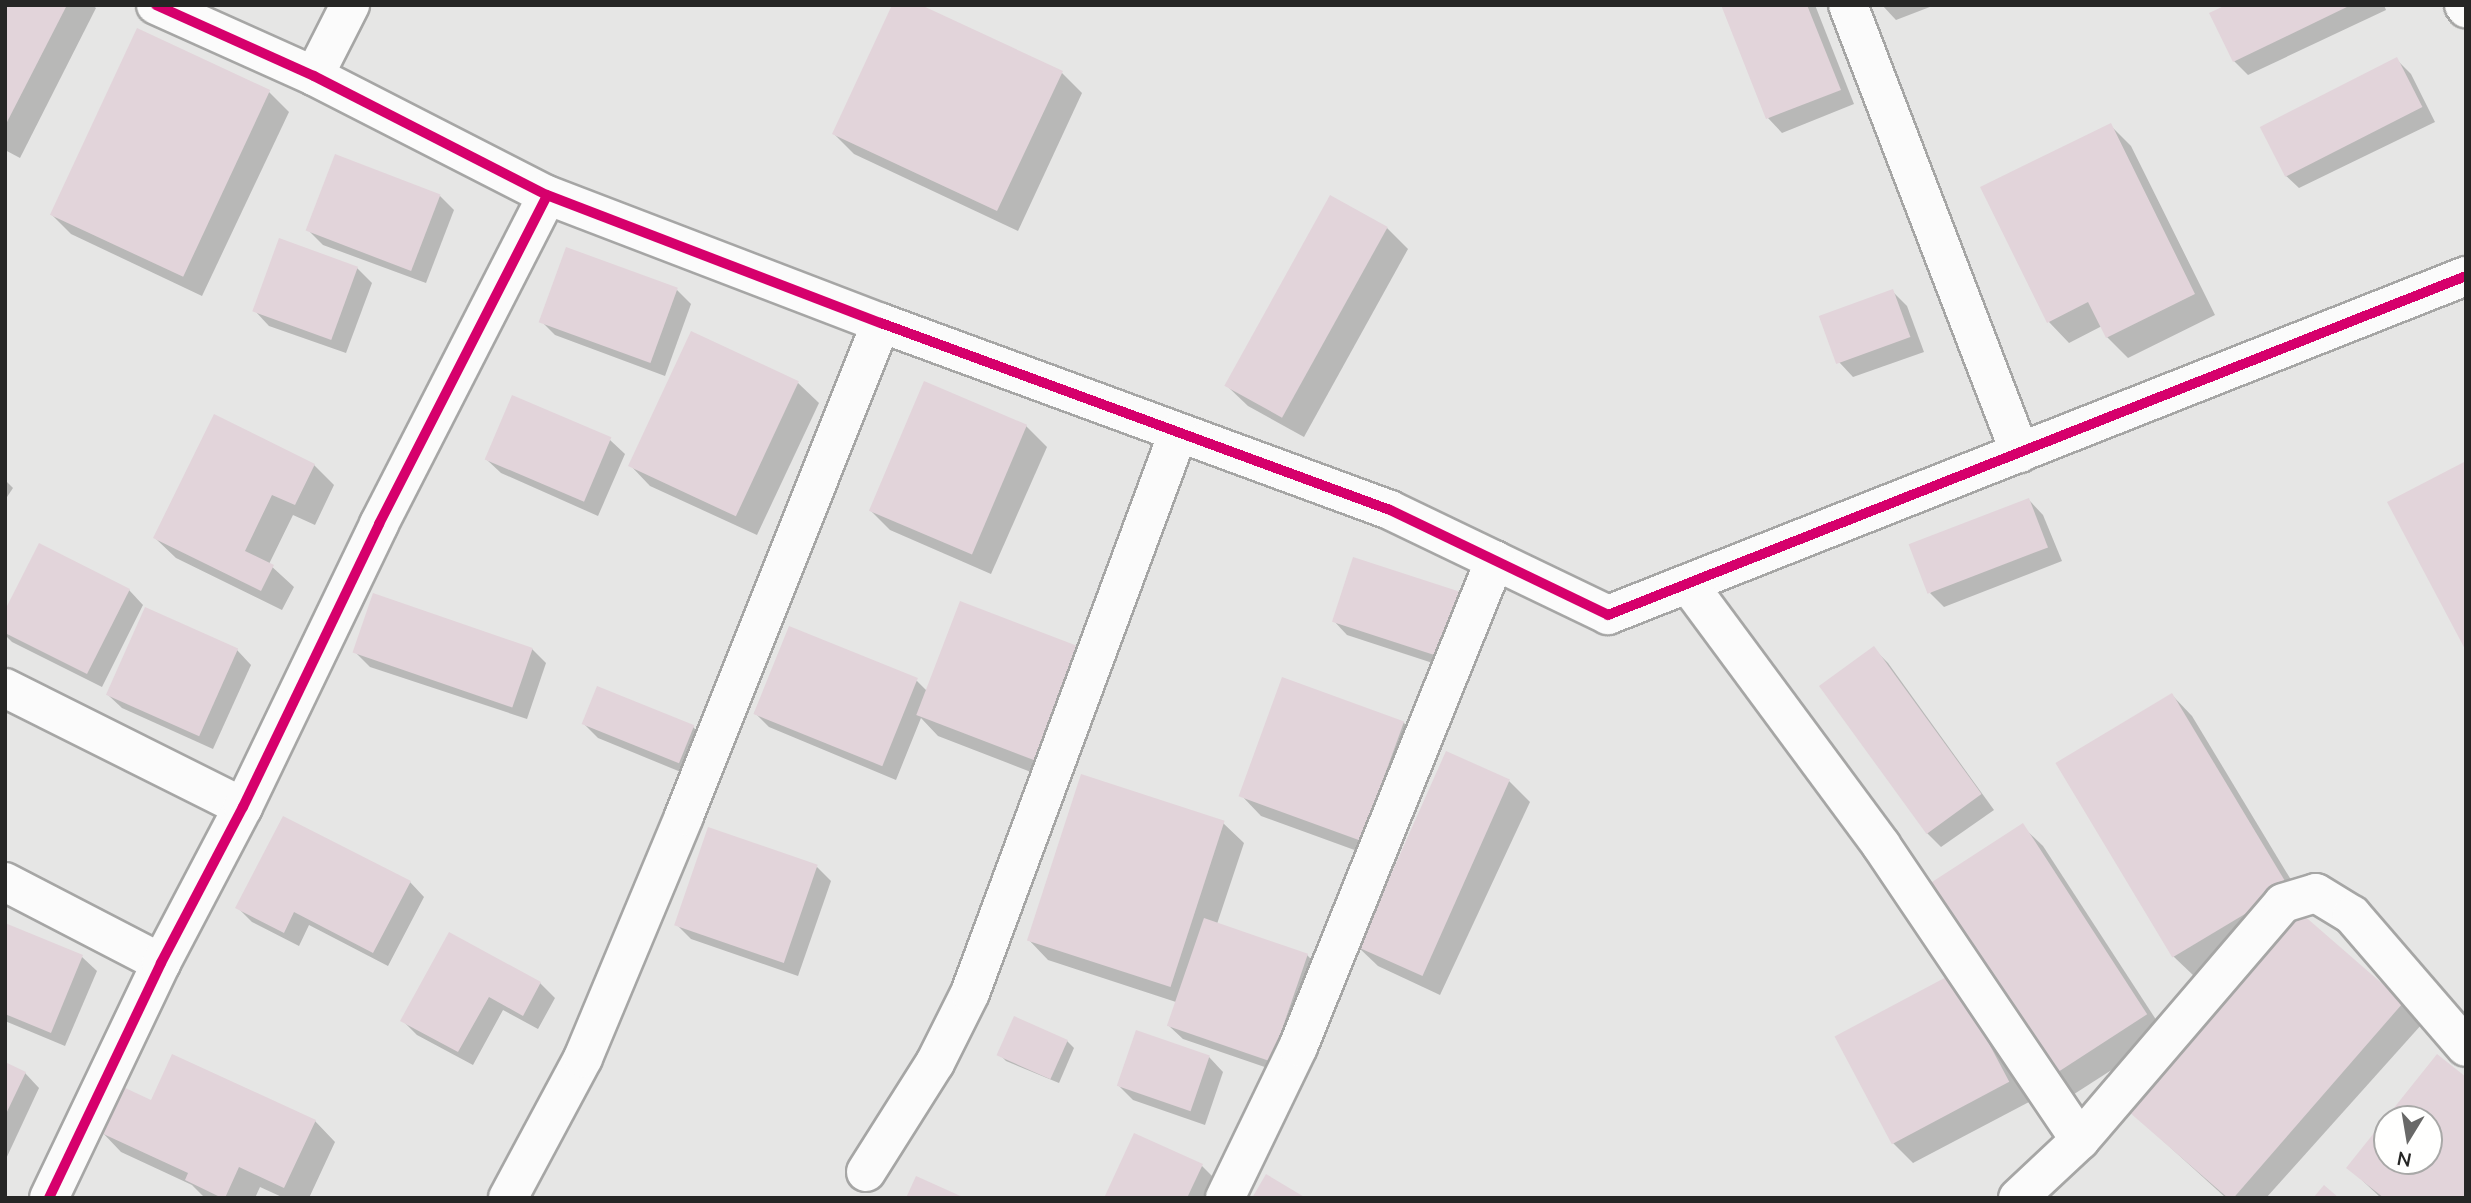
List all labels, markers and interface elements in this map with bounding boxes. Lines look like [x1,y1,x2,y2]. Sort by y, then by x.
north arrow [2373,1105,2443,1175]
text: N [2395,1145,2414,1173]

